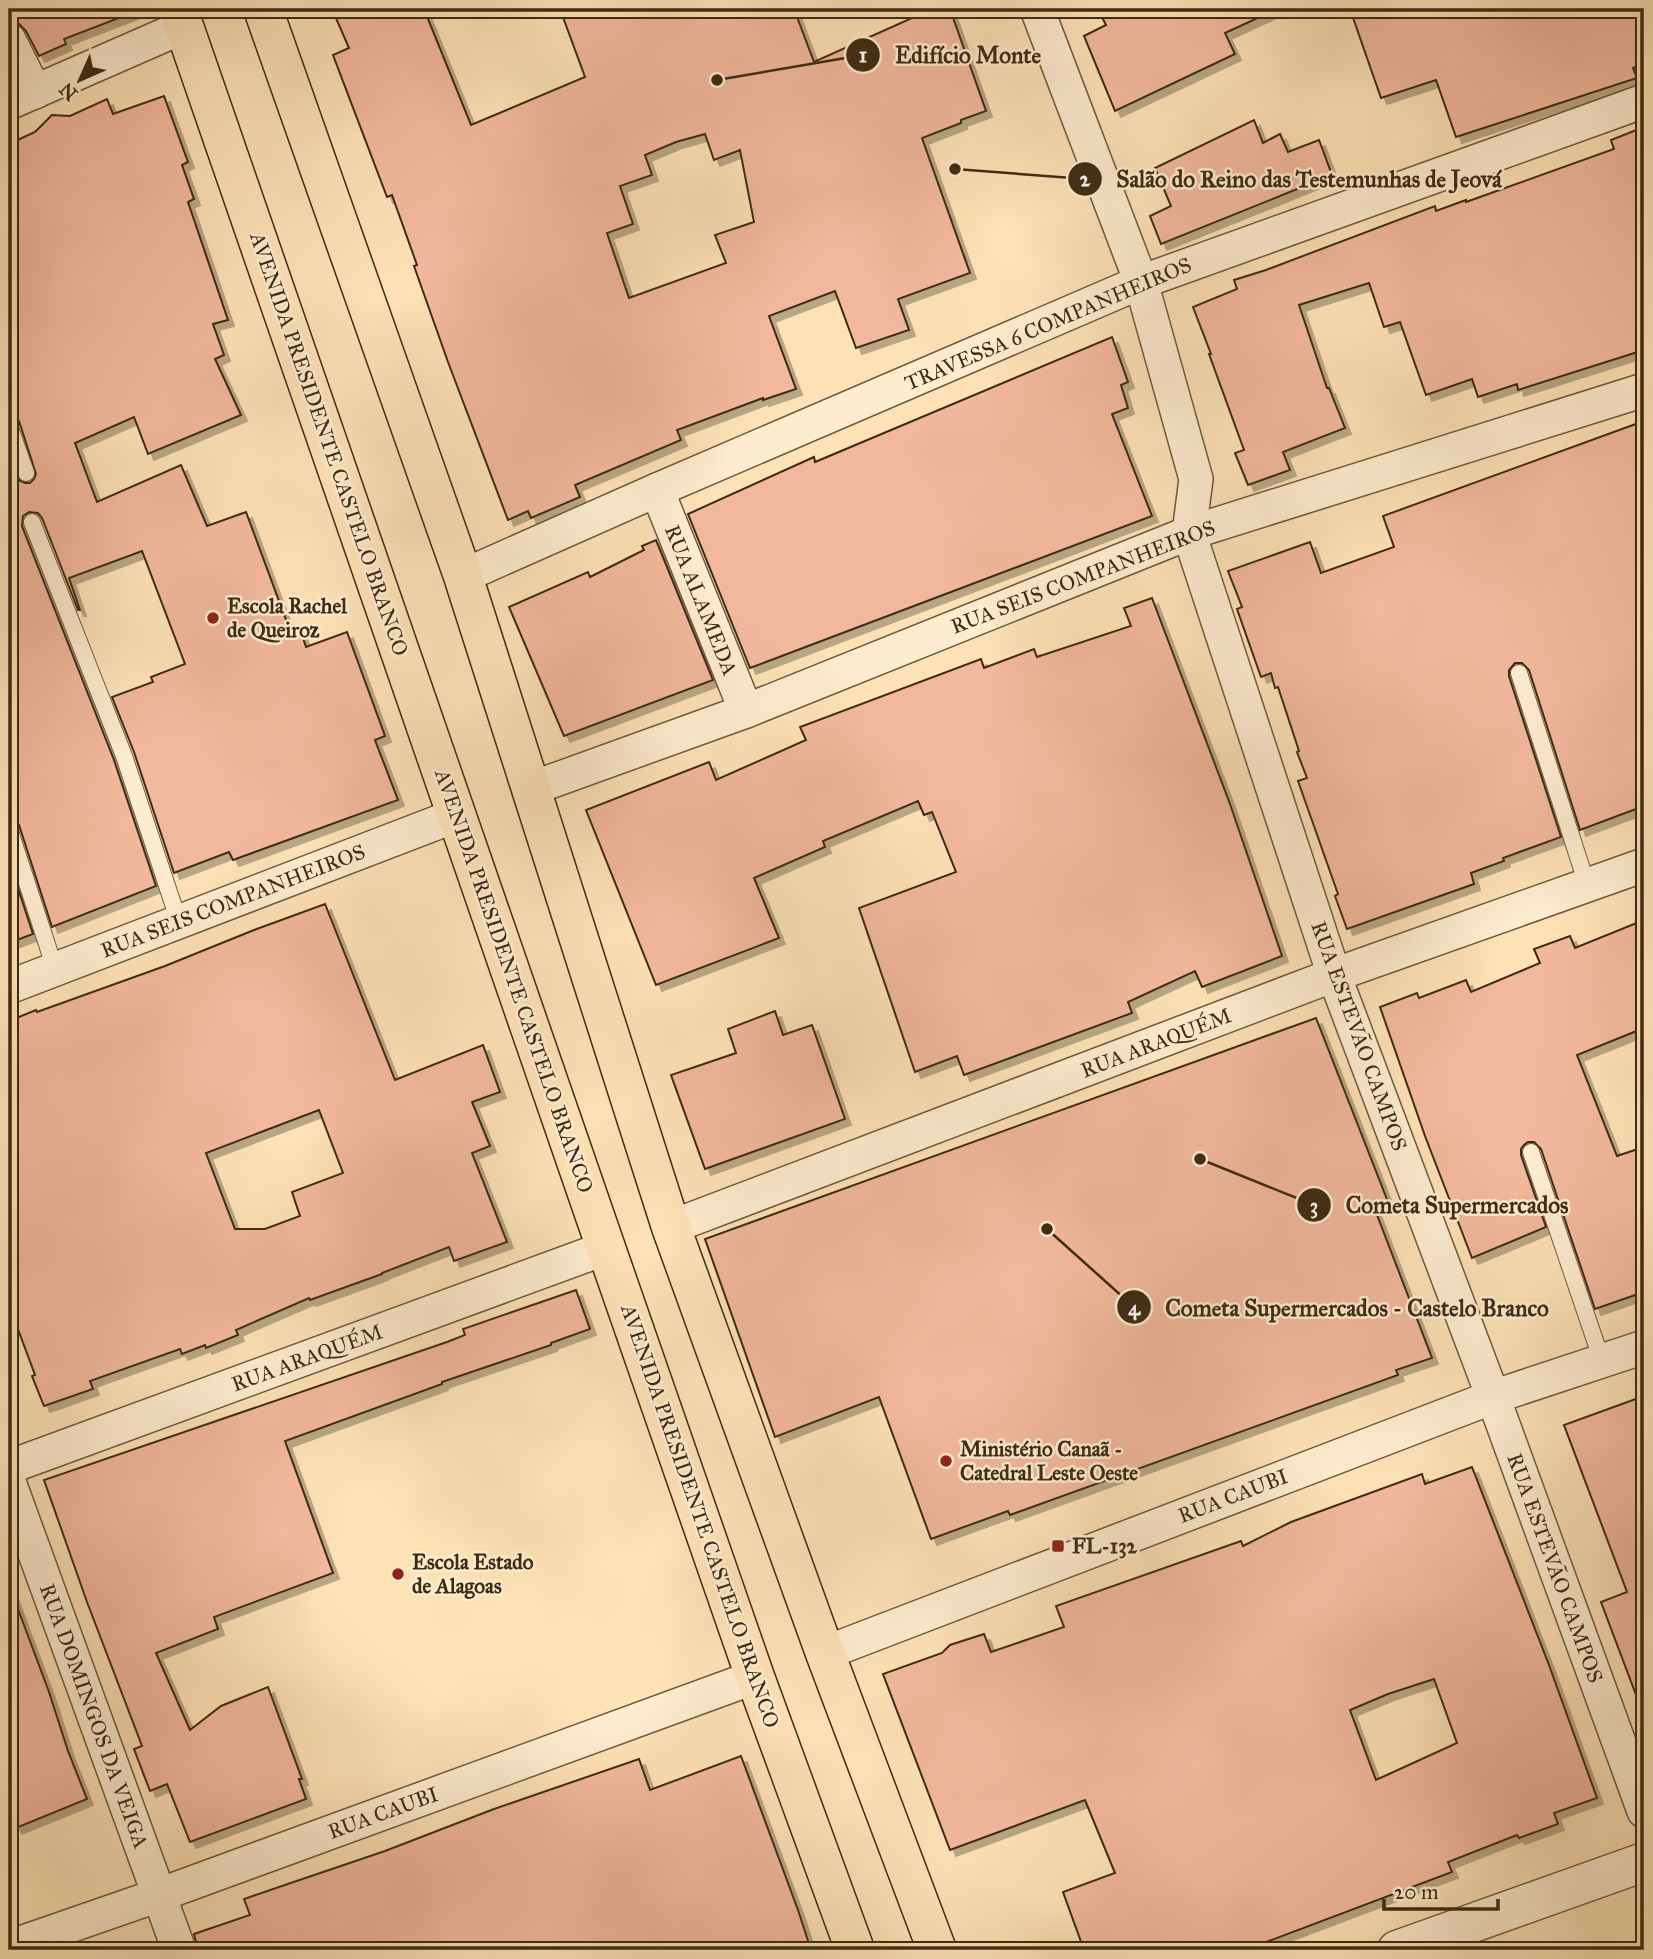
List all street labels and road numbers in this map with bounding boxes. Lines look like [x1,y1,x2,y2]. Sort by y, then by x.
street label: AVENIDA PRESIDENTE CASTELO BRANCO [244,228,414,659]
street label: TRAVESSA 6 COMPANHEIROS [901,252,1195,396]
street label: RUA SEIS COMPANHEIROS [947,514,1219,640]
street label: RUA ALAMEDA [659,521,743,679]
street label: AVENIDA PRESIDENTE CASTELO BRANCO [429,765,599,1196]
street label: RUA SEIS COMPANHEIROS [97,838,369,964]
street label: RUA ESTEVÃO CAMPOS [1305,918,1413,1154]
street label: RUA ARAQUÉM [1077,1001,1235,1084]
street label: AVENIDA PRESIDENTE CASTELO BRANCO [615,1300,785,1731]
street label: RUA ARAQUÉM [227,1318,386,1397]
street label: RUA ESTEVÃO CAMPOS [1501,1450,1609,1686]
street label: RUA CAUBI [1174,1463,1292,1529]
street label: RUA DOMINGOS DA VEIGA [34,1580,154,1852]
street label: RUA CAUBI [324,1781,442,1845]

